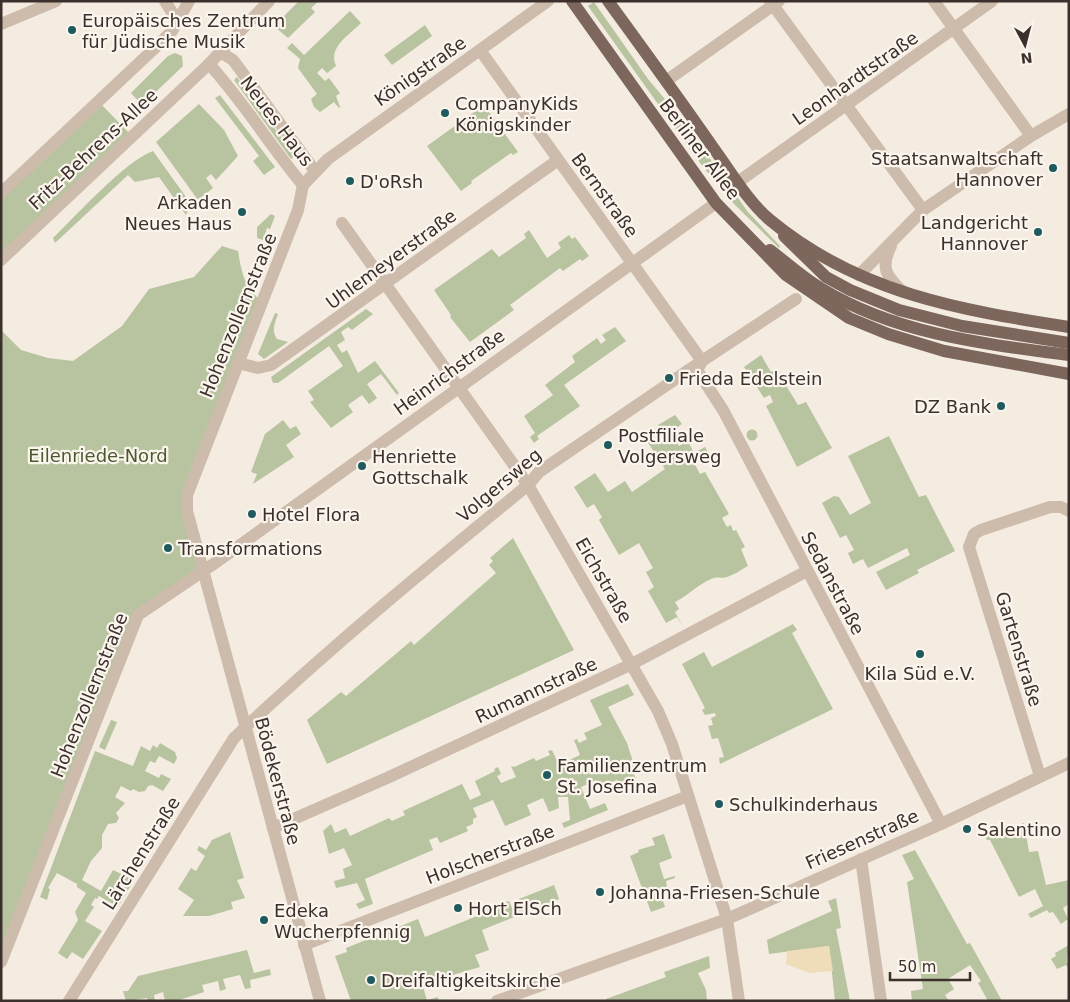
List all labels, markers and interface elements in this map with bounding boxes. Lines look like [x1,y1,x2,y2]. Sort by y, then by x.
place label: Europäisches Zentrum für Jüdische Musik [82,10,285,52]
north arrow [1000,20,1050,70]
marker: Europäisches Zentrum für Jüdische Musik [66,24,78,36]
street label: Leonhardtstraße [788,27,922,129]
street label: Königstraße [370,32,470,110]
text: N [1020,49,1033,67]
street label: Neues Haus [236,72,318,170]
street label: Fritz-Behrens-Allee [24,84,162,214]
place label: CompanyKids Königskinder [455,93,578,135]
street label: Berliner Allee [655,94,745,204]
marker: CompanyKids Königskinder [439,107,451,119]
place label: Staatsanwaltschaft Hannover [871,148,1044,190]
street label: Bernstraße [567,149,643,241]
marker: Staatsanwaltschaft Hannover [1047,162,1059,174]
place label: D'oRsh [360,171,423,192]
marker: D'oRsh [344,175,356,187]
place label: Arkaden Neues Haus [125,192,232,234]
street label: Uhlemeyerstraße [322,205,460,313]
marker: Arkaden Neues Haus [236,206,248,218]
place label: Landgericht Hannover [921,212,1029,254]
marker: Landgericht Hannover [1032,226,1044,238]
street label: Hohenzollernstraße [195,230,281,400]
street label: Heinrichstraße [389,325,509,419]
place label: Frieda Edelstein [679,368,823,389]
marker: Frieda Edelstein [663,372,675,384]
place label: DZ Bank [914,396,992,417]
marker: DZ Bank [995,400,1007,412]
place label: Postfiliale Volgersweg [618,425,721,467]
marker: Postfiliale Volgersweg [602,439,614,451]
street label: Volgersweg [453,444,545,526]
park label: Eilenriede-Nord [28,445,168,466]
place label: Henriette Gottschalk [372,446,469,488]
marker: Henriette Gottschalk [356,460,368,472]
place label: Hotel Flora [262,504,360,525]
marker: Hotel Flora [246,508,258,520]
street label: Sedanstraße [797,528,869,638]
street label: Eichstraße [571,534,637,626]
place label: Transformations [177,538,322,559]
marker: Transformations [162,542,174,554]
street label: Gartenstraße [992,589,1046,709]
street label: Hohenzollernstraße [46,610,132,780]
marker: Kila Süd e.V. [914,648,926,660]
street label: Rumannstraße [472,653,600,727]
place label: Kila Süd e.V. [864,663,976,684]
street label: Bödekerstraße [251,715,305,847]
place label: Familienzentrum St. Josefina [557,755,707,797]
marker: Familienzentrum St. Josefina [541,769,553,781]
street label: Lärchenstraße [98,793,184,913]
place label: Schulkinderhaus [729,794,878,815]
marker: Schulkinderhaus [713,798,725,810]
street label: Friesenstraße [802,805,922,873]
place label: Salentino [977,819,1061,840]
street label: Holscherstraße [423,820,557,888]
marker: Salentino [961,823,973,835]
place label: Johanna-Friesen-Schule [609,882,820,903]
marker: Johanna-Friesen-Schule [594,886,606,898]
place label: Hort ElSch [468,898,562,919]
place label: Edeka Wucherpfennig [274,900,410,942]
marker: Hort ElSch [452,902,464,914]
marker: Edeka Wucherpfennig [258,914,270,926]
scale bar [890,950,970,982]
text: 50 m [898,958,936,976]
place label: Dreifaltigkeitskirche [381,970,561,991]
marker: Dreifaltigkeitskirche [365,974,377,986]

